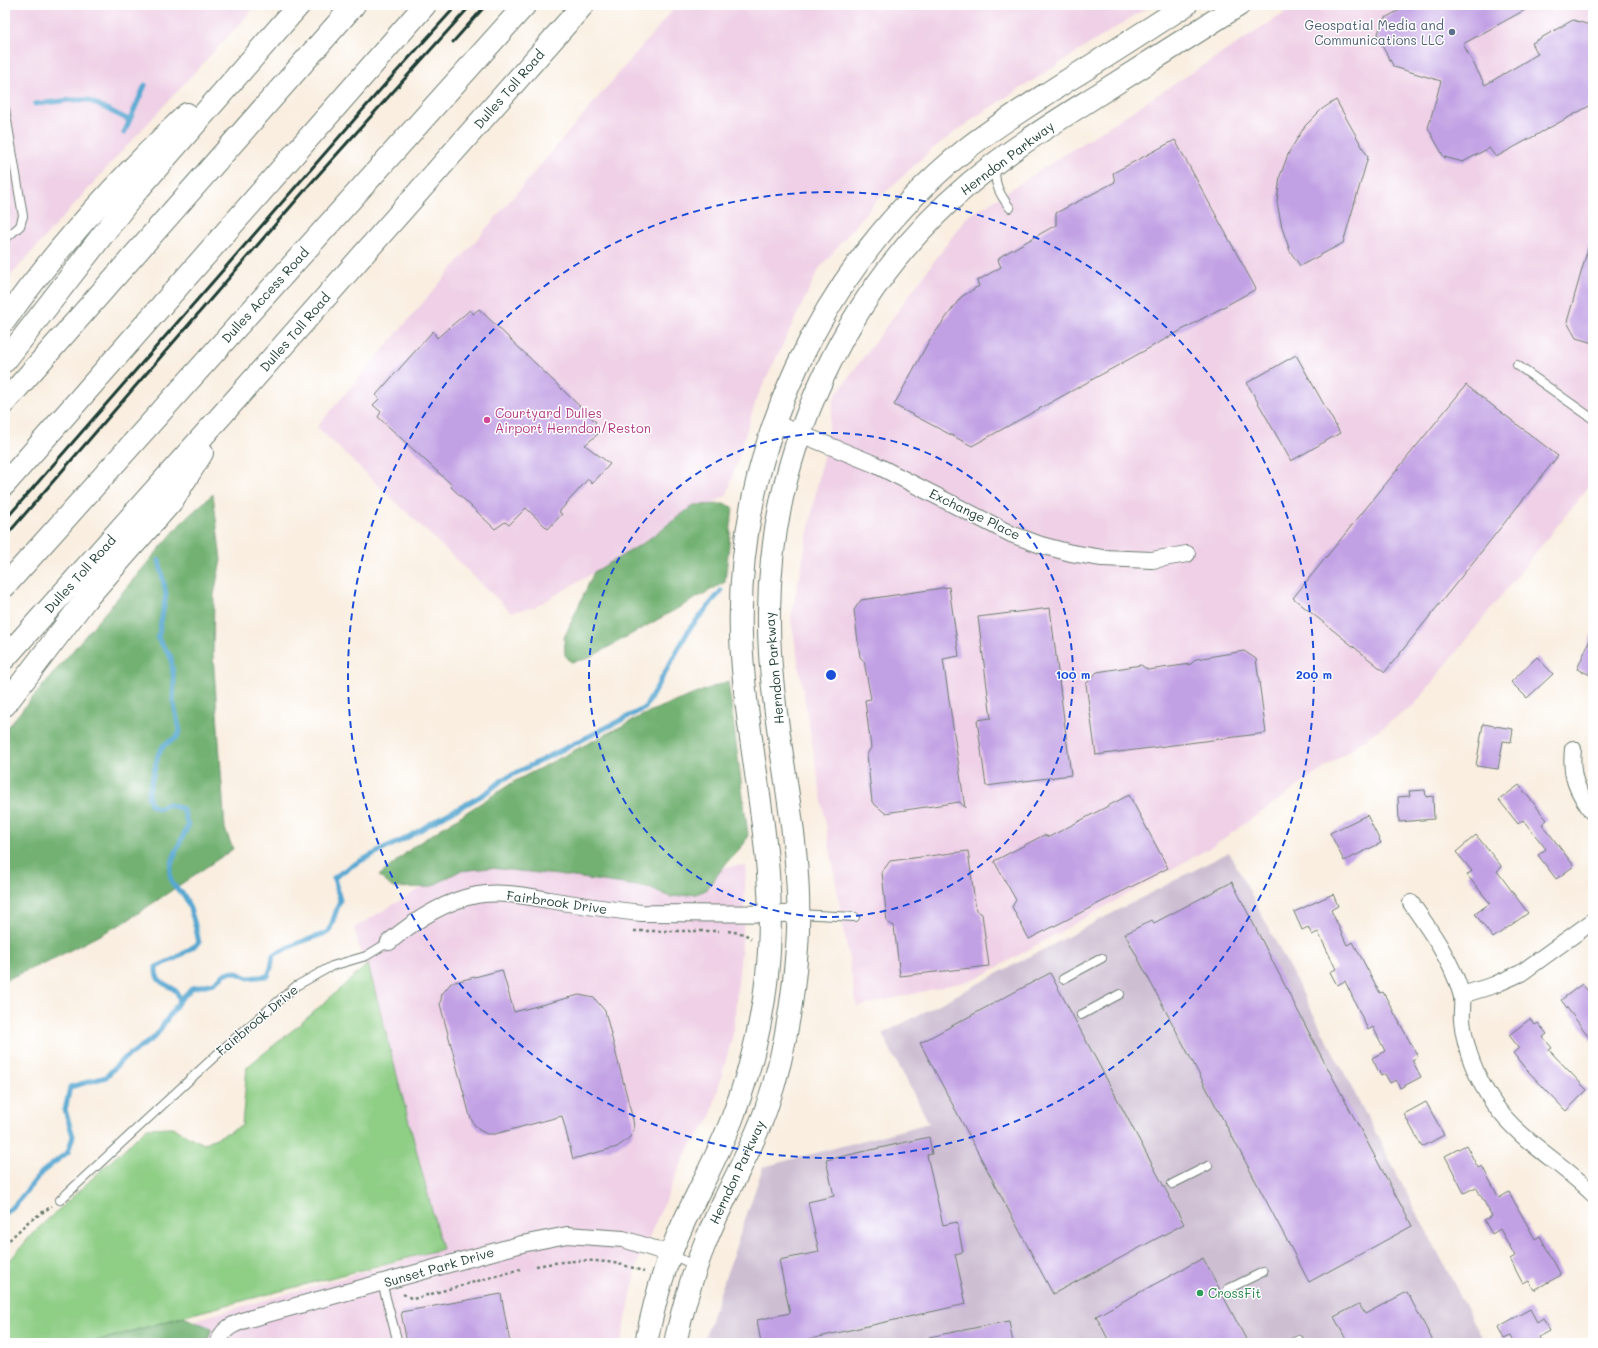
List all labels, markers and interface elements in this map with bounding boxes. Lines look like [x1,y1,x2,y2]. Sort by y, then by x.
place label: Geospatial Media and Communications LLC [1305,16,1444,48]
marker: Geospatial Media and Communications LLC [1447,27,1457,37]
street label: Dulles Toll Road [470,46,548,132]
street label: Herndon Parkway [957,117,1057,198]
street label: Dulles Access Road [217,243,312,346]
street label: Dulles Toll Road [256,289,334,375]
place label: Courtyard Dulles Airport Herndon/Reston [495,404,651,436]
marker: Courtyard Dulles Airport Herndon/Reston [482,415,492,425]
street label: Exchange Place [927,484,1023,543]
street label: Dulles Toll Road [40,531,119,616]
street label: Herndon Parkway [760,611,787,725]
text: 100 m [1056,666,1090,682]
text: 200 m [1296,666,1332,682]
centre of rings [824,668,838,682]
street label: Fairbrook Drive [506,886,609,917]
street label: Fairbrook Drive [212,980,301,1059]
street label: Herndon Parkway [705,1117,768,1227]
street label: Sunset Park Drive [382,1243,496,1290]
place label: CrossFit [1208,1284,1261,1301]
marker: CrossFit [1195,1288,1205,1298]

